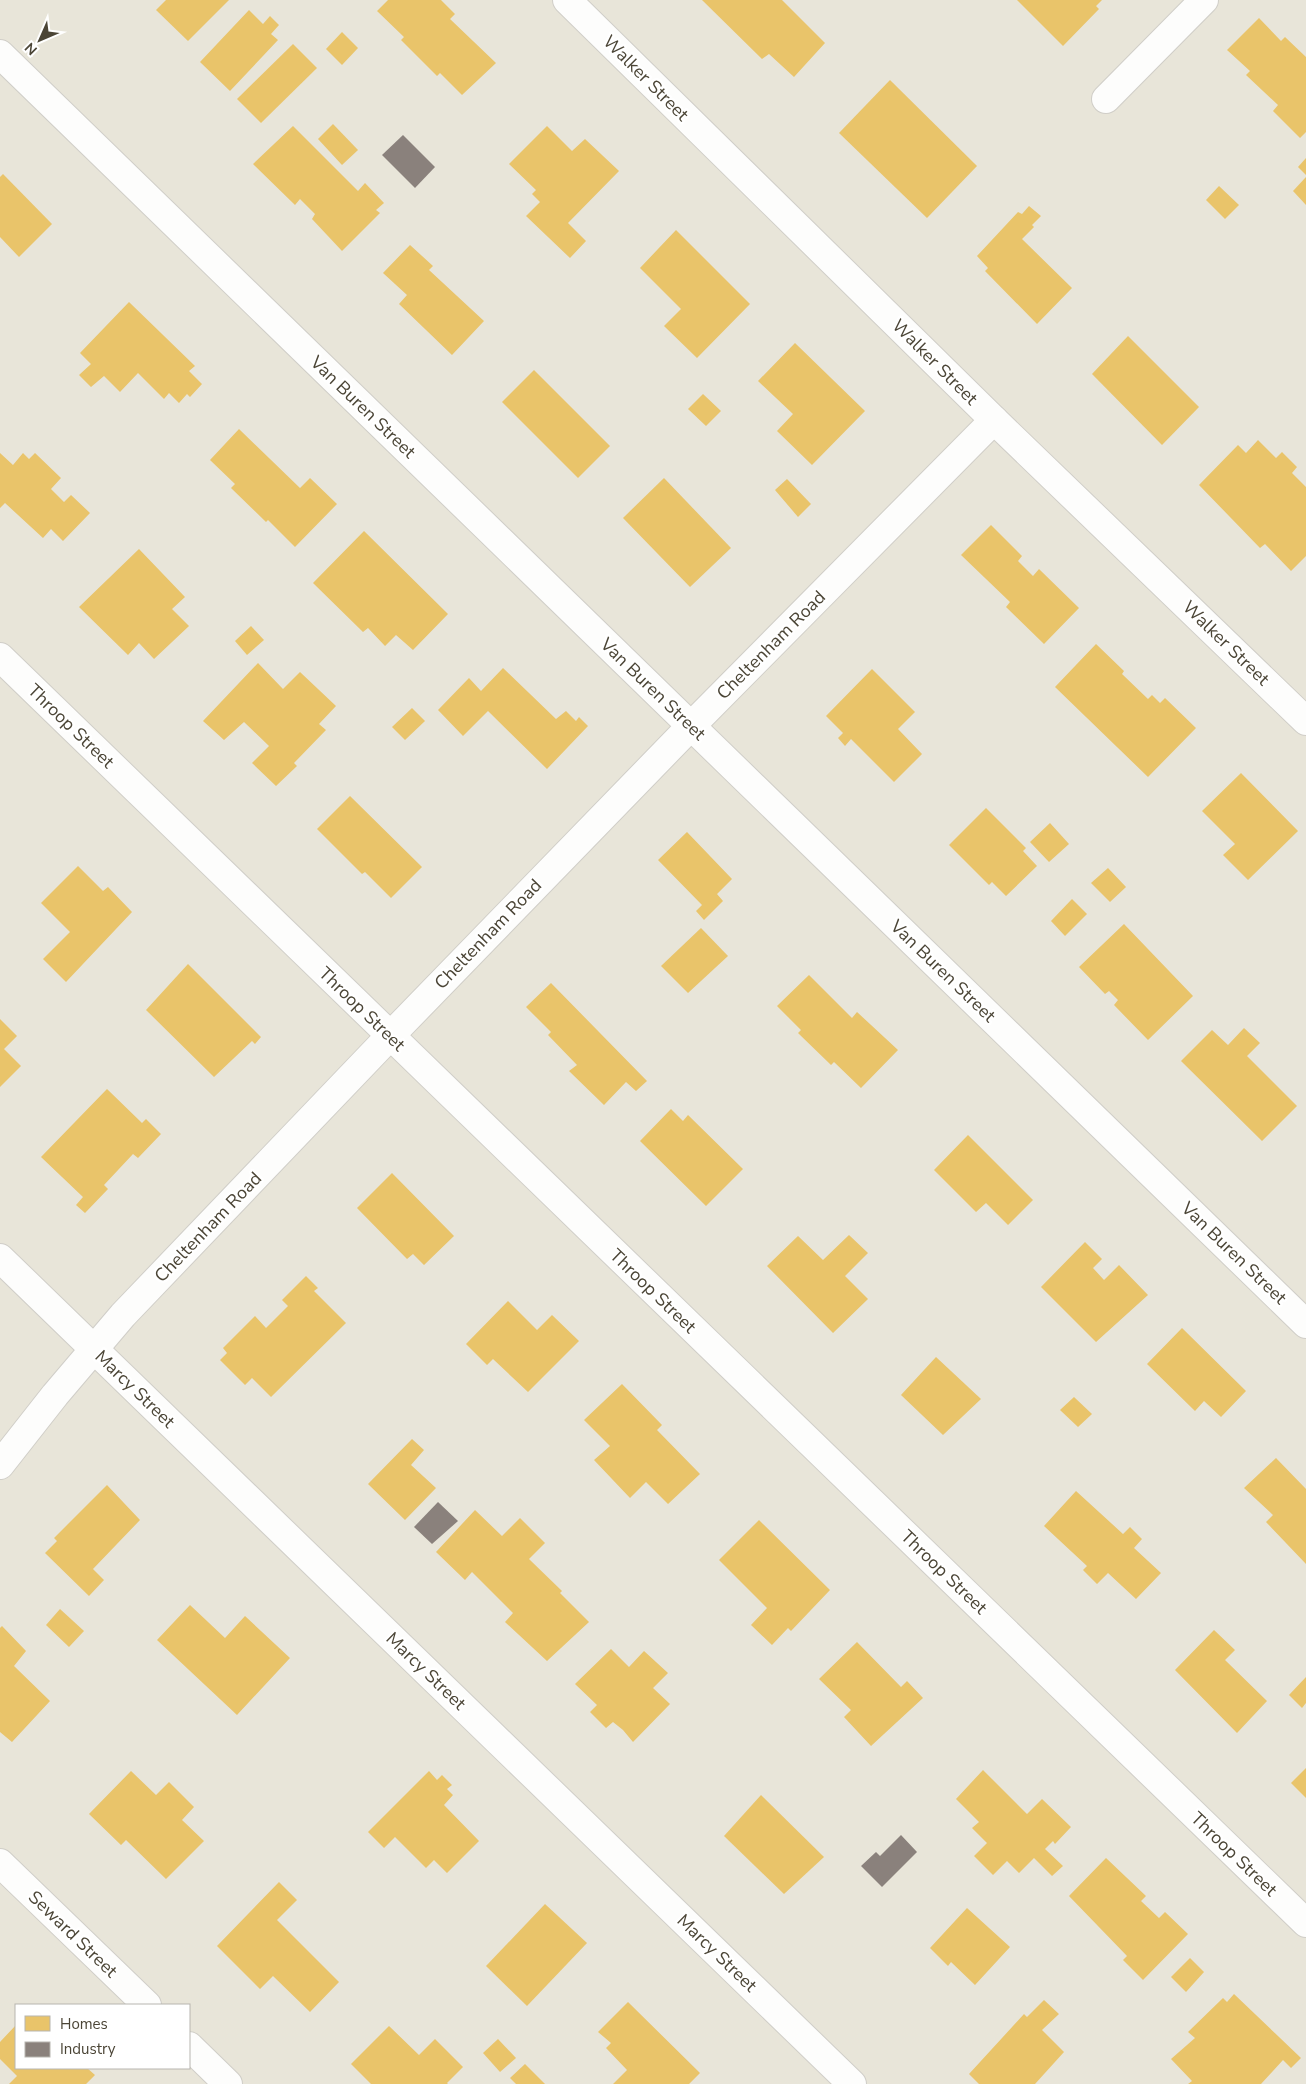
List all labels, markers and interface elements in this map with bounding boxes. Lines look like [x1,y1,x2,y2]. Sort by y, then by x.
north arrow [15,15,65,65]
street label: Walker Street [598,30,695,127]
text: N [21,38,42,59]
street label: Walker Street [887,314,984,411]
street label: Van Buren Street [304,350,421,464]
street label: Cheltenham Road [711,585,831,705]
street label: Walker Street [1177,595,1275,691]
street label: Van Buren Street [594,632,711,746]
street label: Throop Street [23,679,120,774]
street label: Cheltenham Road [429,874,547,994]
street label: Van Buren Street [884,914,1001,1028]
street label: Throop Street [314,962,411,1057]
street label: Cheltenham Road [149,1167,267,1287]
street label: Van Buren Street [1175,1196,1292,1310]
street label: Throop Street [605,1244,702,1339]
street label: Marcy Street [90,1345,181,1434]
street label: Throop Street [896,1525,993,1620]
street label: Marcy Street [381,1627,472,1716]
street label: Throop Street [1186,1807,1283,1902]
street label: Seward Street [23,1885,123,1983]
street label: Marcy Street [672,1909,763,1998]
legend [15,2004,190,2069]
text: Homes [60,2014,108,2034]
text: Industry [60,2039,116,2059]

